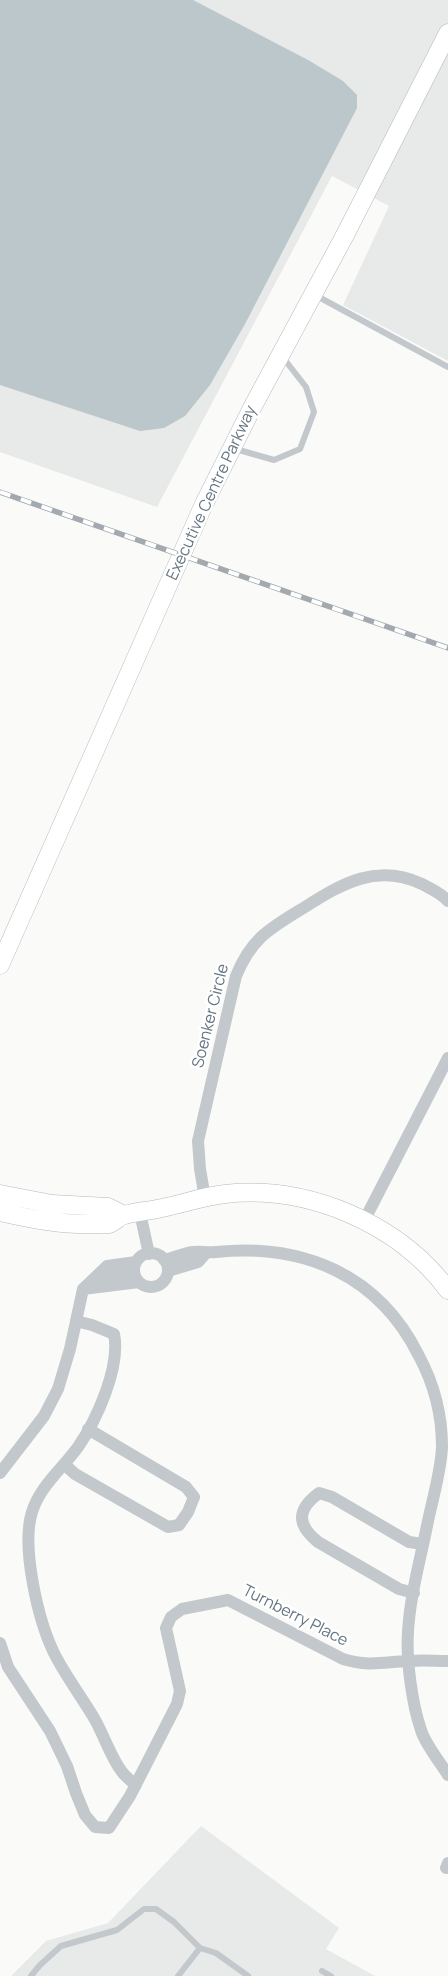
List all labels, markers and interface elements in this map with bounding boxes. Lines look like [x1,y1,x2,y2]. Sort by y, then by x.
street label: Executive Centre Parkway [163,403,261,583]
street label: Soenker Circle [189,962,233,1070]
street label: Turnberry Place [239,1581,351,1651]

